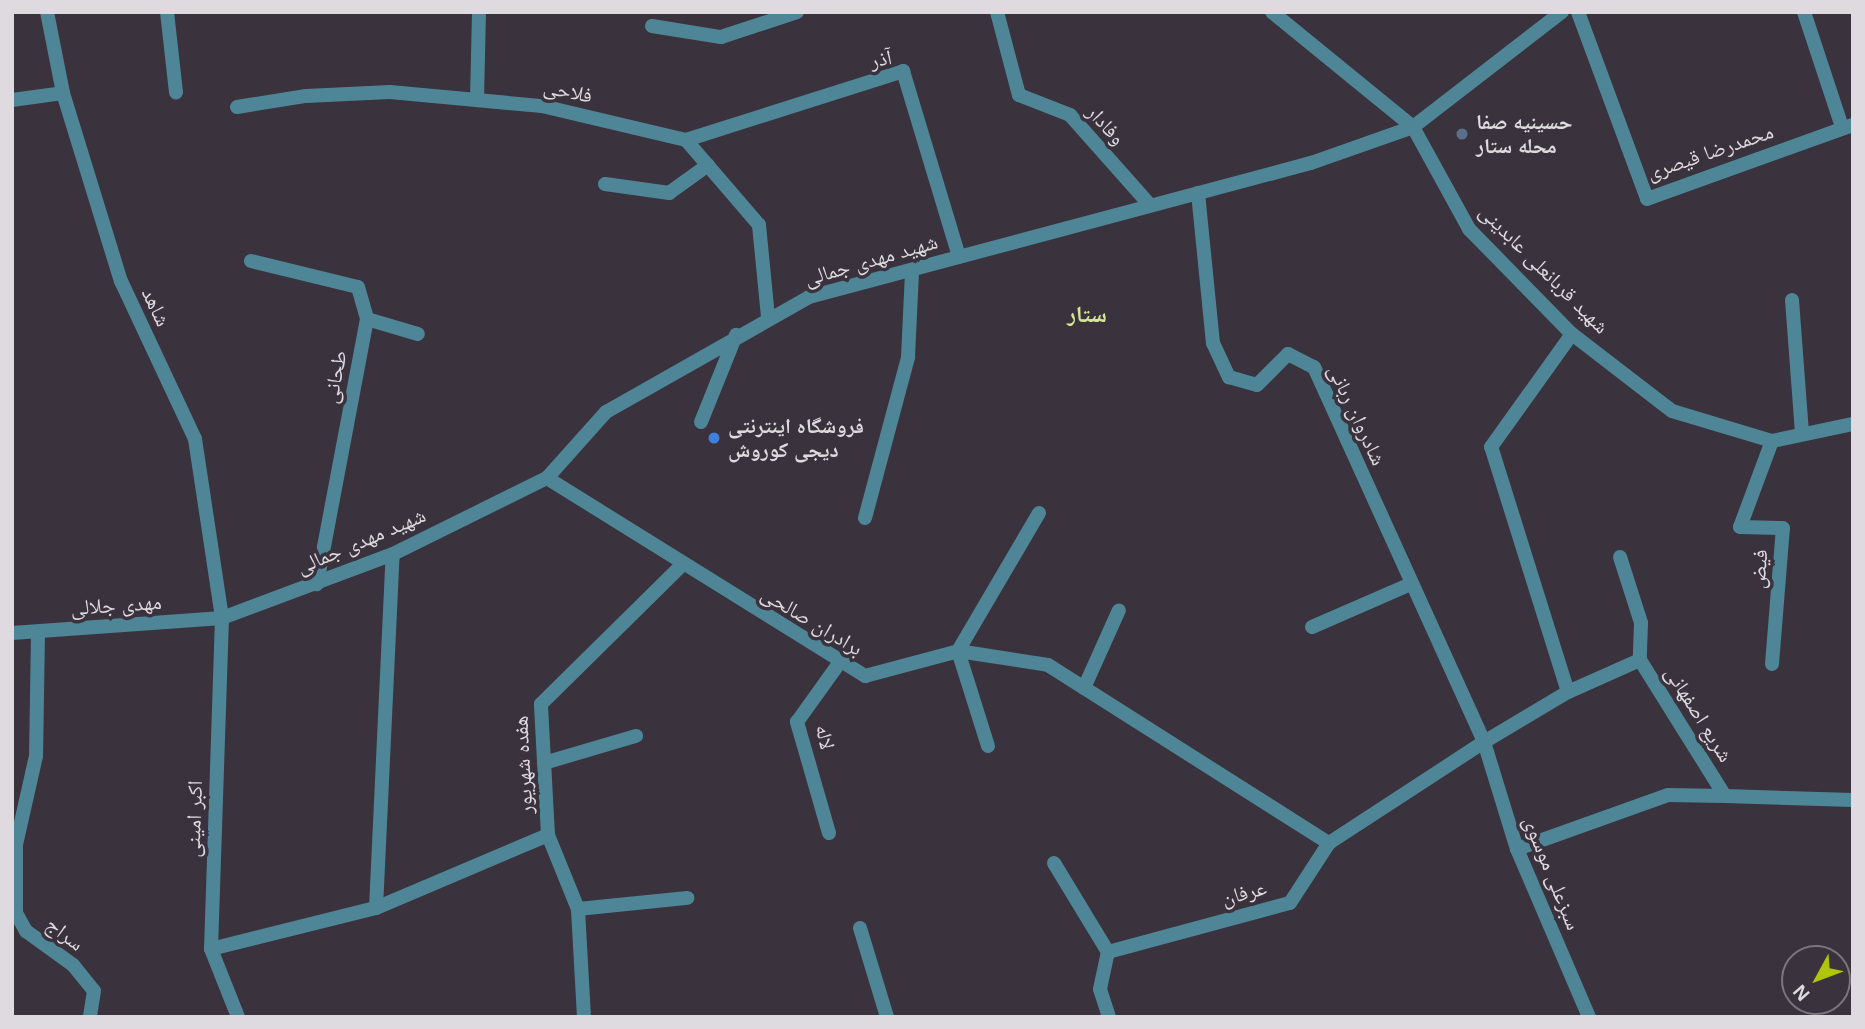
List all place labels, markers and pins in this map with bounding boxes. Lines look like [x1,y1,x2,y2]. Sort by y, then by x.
place label: حسینیه صفا محله ستار [1476,109,1573,159]
marker: حسینیه صفا محله ستار [1454,126,1470,142]
place label: فروشگاه اینترنتی دیجی کوروش [728,413,864,463]
marker: فروشگاه اینترنتی دیجی کوروش [706,430,722,446]

